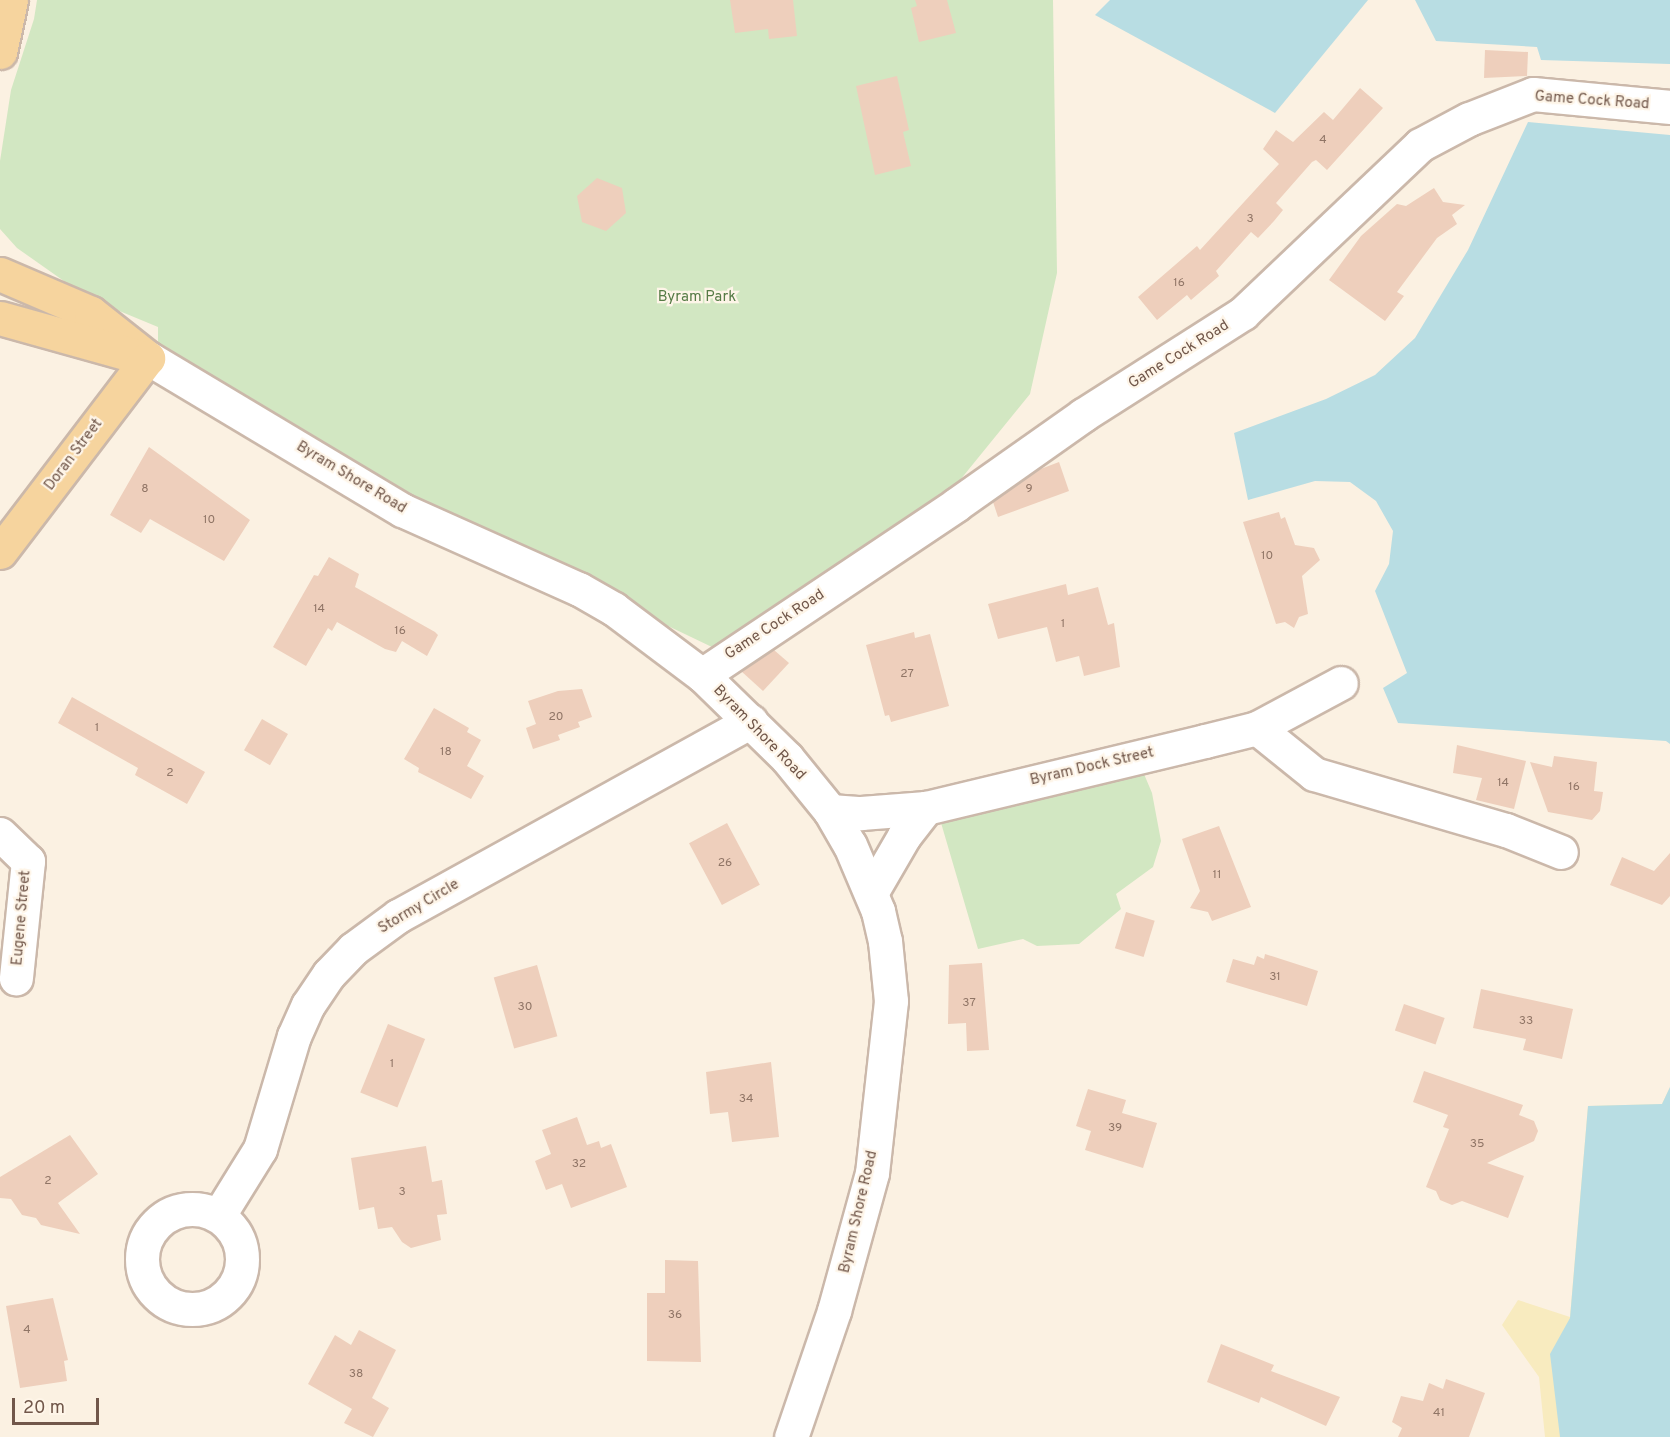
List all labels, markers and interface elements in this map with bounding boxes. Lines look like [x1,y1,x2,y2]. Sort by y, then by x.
street label: Game Cock Road [1534,88,1650,114]
house number: 4 [1319,134,1327,148]
house number: 3 [1246,213,1254,227]
house number: 16 [1173,277,1185,291]
park label: Byram Park [658,289,736,307]
street label: Game Cock Road [1125,317,1233,393]
street label: Doran Street [41,416,107,494]
street label: Byram Shore Road [293,438,409,518]
house number: 8 [141,483,149,497]
house number: 9 [1025,483,1033,497]
house number: 10 [203,514,215,528]
house number: 10 [1261,550,1273,564]
street label: Game Cock Road [722,586,828,664]
house number: 14 [313,603,325,617]
house number: 1 [1061,618,1065,632]
house number: 16 [394,625,406,639]
house number: 27 [900,668,914,682]
street label: Byram Shore Road [709,682,809,784]
house number: 20 [548,711,564,725]
house number: 1 [95,722,99,736]
street label: Byram Dock Street [1028,744,1156,790]
house number: 18 [440,746,452,760]
house number: 2 [166,767,174,781]
house number: 14 [1497,777,1509,791]
house number: 16 [1568,781,1580,795]
house number: 26 [718,857,732,871]
house number: 11 [1213,869,1221,883]
street label: Eugene Street [9,870,35,966]
street label: Stormy Circle [375,876,463,938]
house number: 31 [1269,971,1281,985]
house number: 37 [962,997,976,1011]
house number: 30 [518,1001,532,1015]
house number: 33 [1519,1015,1533,1029]
house number: 1 [390,1058,394,1072]
house number: 34 [739,1093,753,1107]
house number: 39 [1108,1122,1122,1136]
house number: 35 [1470,1138,1484,1152]
street label: Byram Shore Road [836,1149,882,1275]
house number: 32 [572,1158,586,1172]
house number: 2 [44,1175,52,1189]
house number: 3 [398,1186,406,1200]
house number: 36 [668,1309,682,1323]
house number: 4 [23,1324,31,1338]
house number: 38 [349,1368,363,1382]
scale bar [15,1386,102,1424]
text: 20 m [23,1397,65,1420]
house number: 41 [1433,1407,1445,1421]

